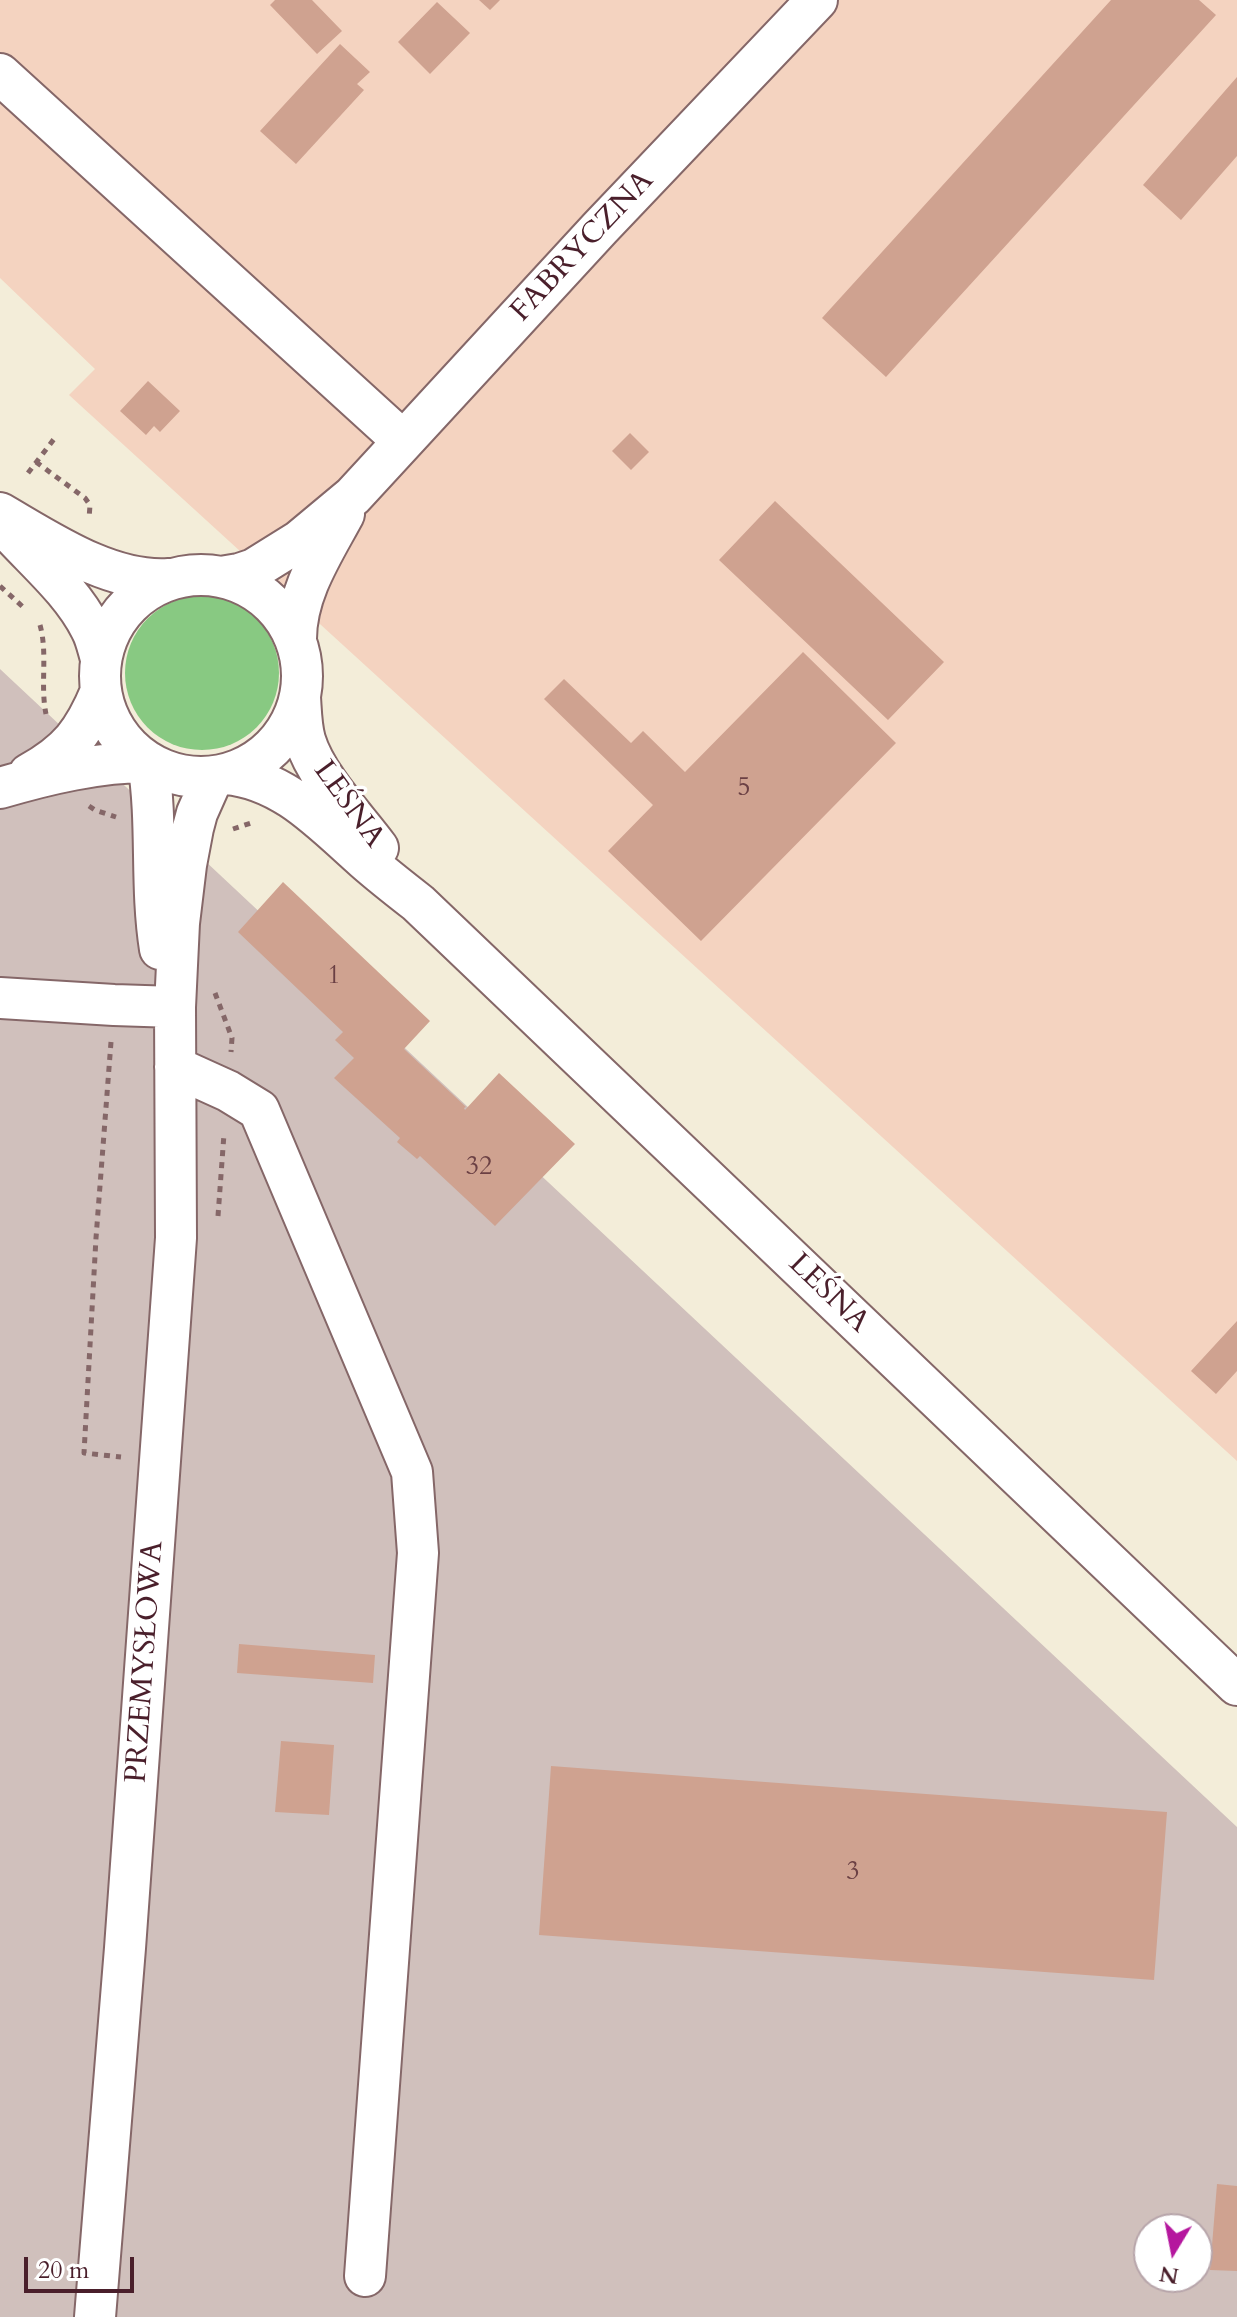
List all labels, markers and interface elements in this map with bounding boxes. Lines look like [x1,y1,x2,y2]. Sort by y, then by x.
street label: FABRYCZNA [504,164,662,330]
street label: LEŚNA [304,755,392,855]
house number: 5 [737,773,751,805]
house number: 1 [327,961,341,993]
house number: 32 [466,1152,492,1184]
street label: LEŚNA [780,1247,876,1341]
street label: PRZEMYSŁOWA [120,1540,172,1784]
house number: 3 [846,1857,860,1889]
north arrow [1133,2213,1213,2293]
scale bar [28,2241,138,2291]
text: 20 m [38,2254,89,2287]
text: N [1157,2258,1181,2291]

